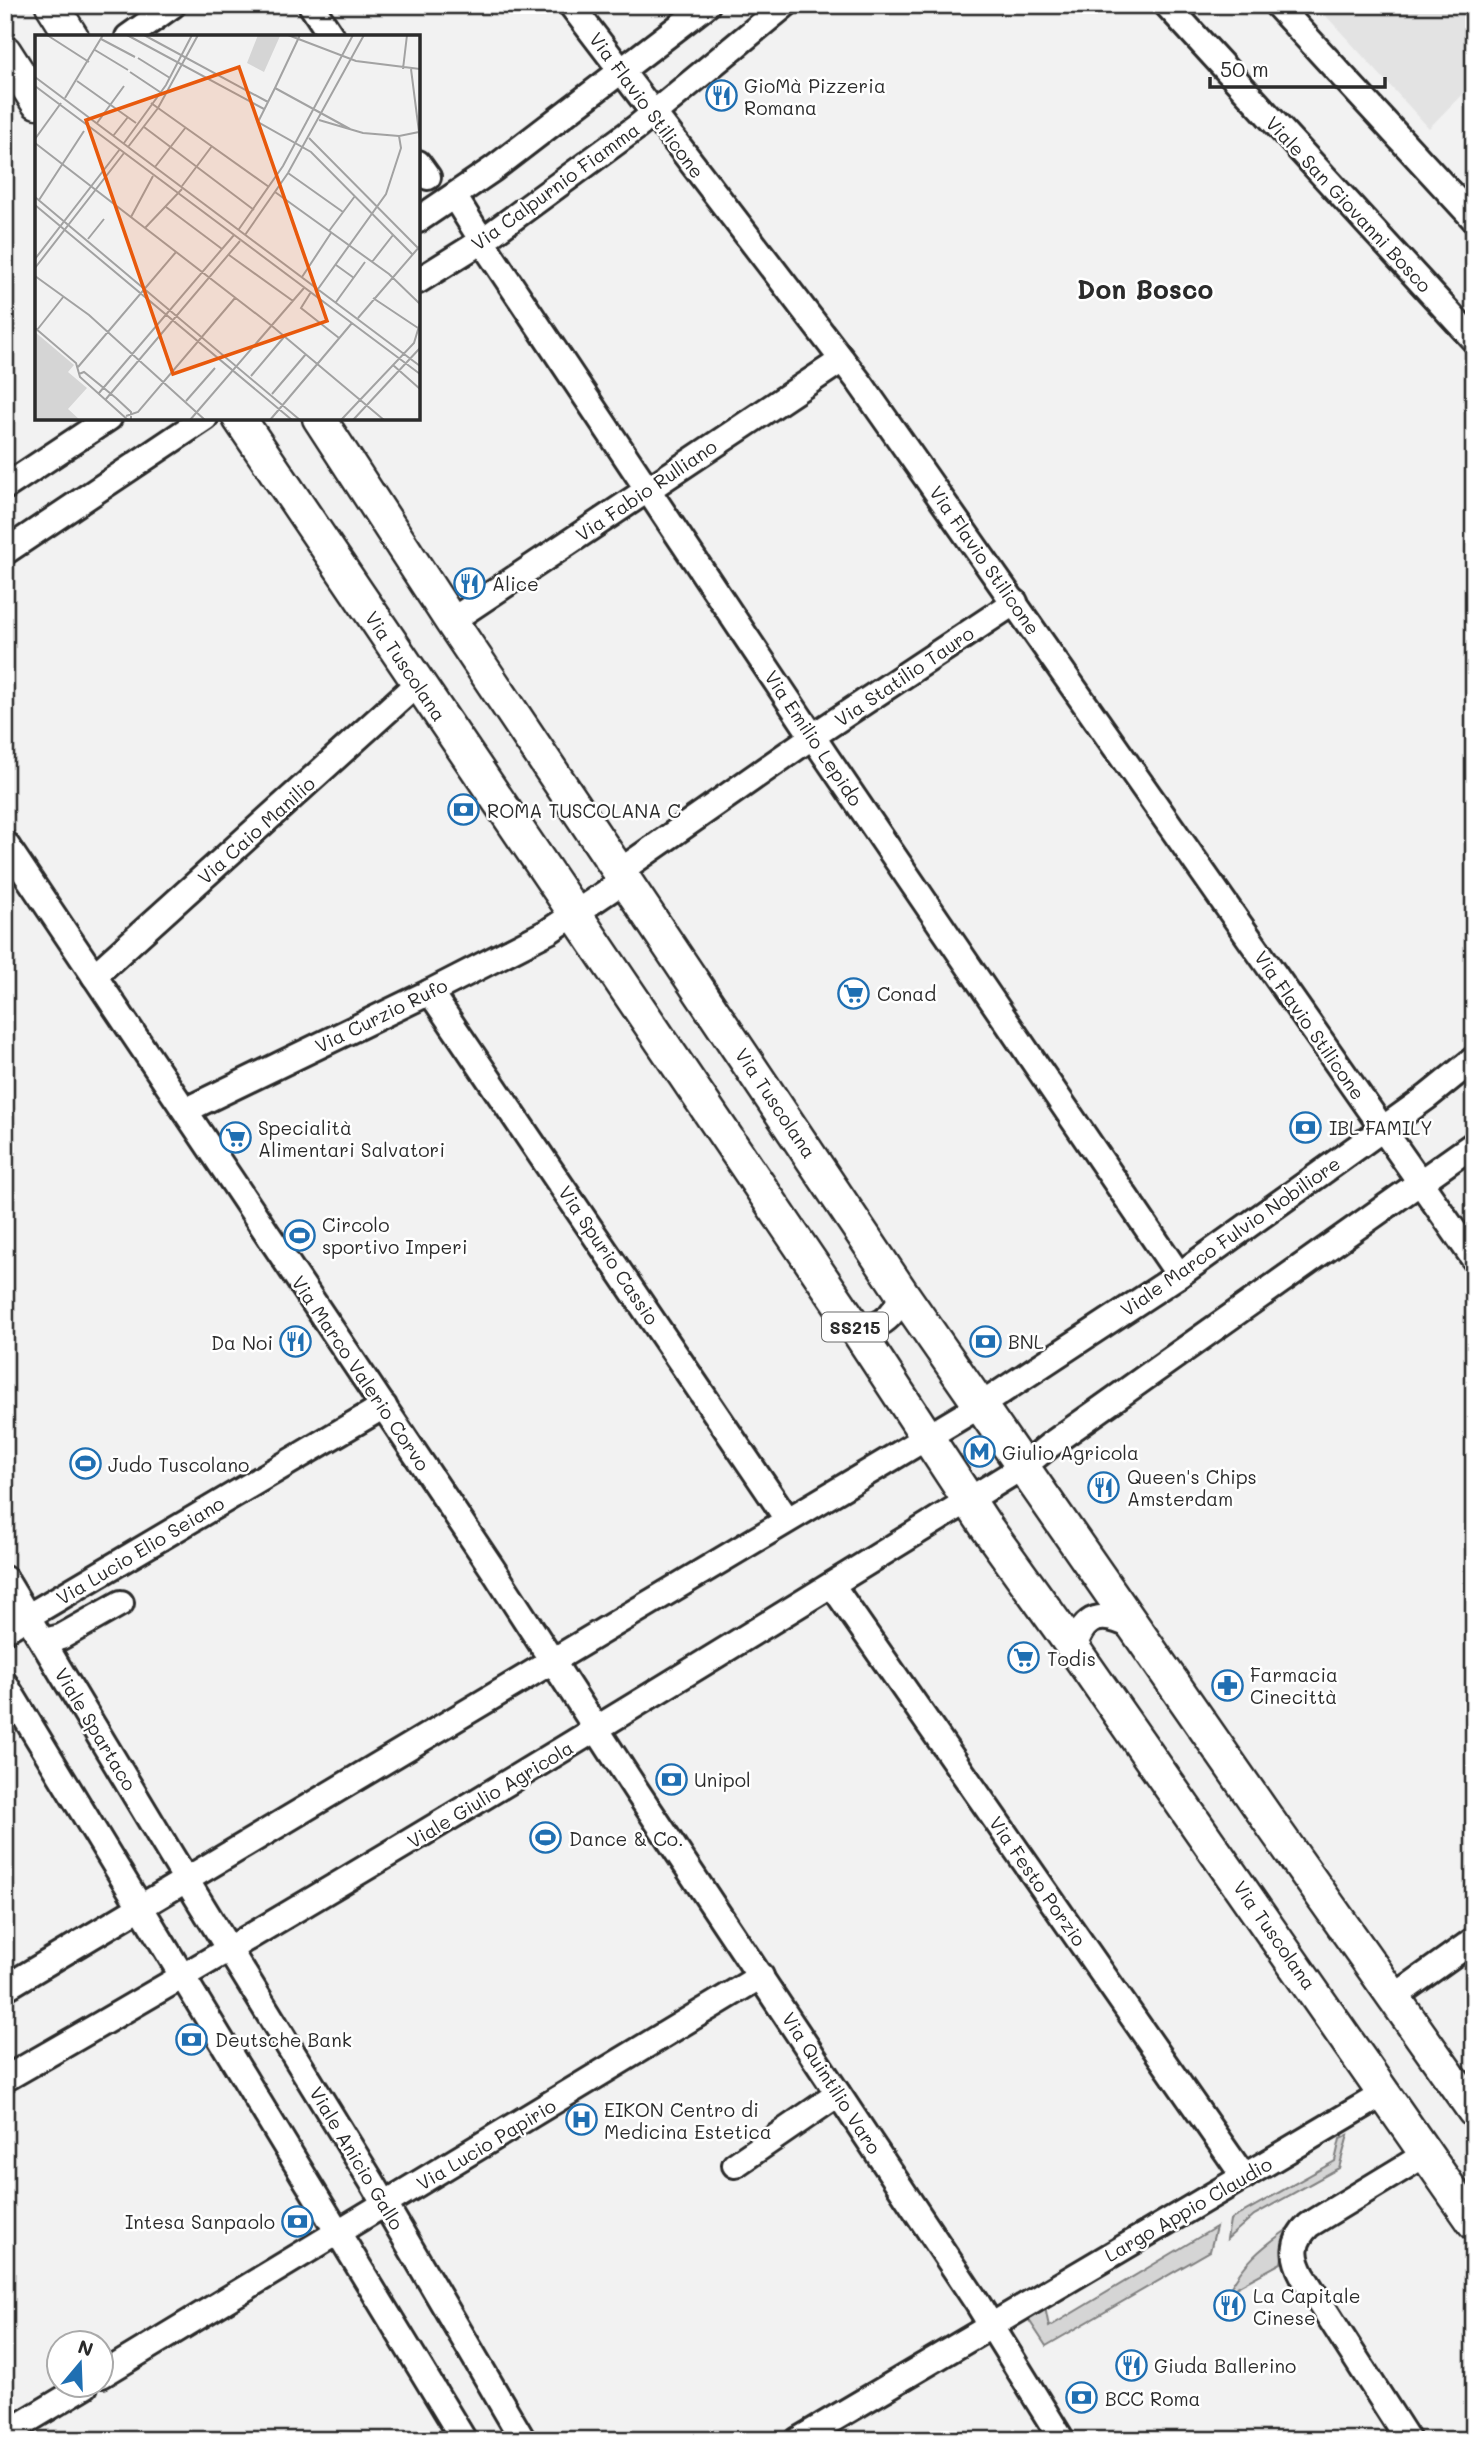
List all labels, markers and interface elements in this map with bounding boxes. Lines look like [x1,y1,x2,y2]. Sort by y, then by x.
street label: Via Flavio Stilicone [584,27,710,183]
inset map [35,35,420,420]
scale bar [1210,46,1384,90]
text: 50 m [1220,55,1269,82]
place label: GioMà Pizzeria Romana [744,73,886,120]
restaurant icon: GioMà Pizzeria Romana [704,79,738,113]
street label: Viale San Giovanni Bosco [1261,111,1437,297]
street label: Via Calpurnio Fiamma [466,117,644,255]
district label: Don Bosco [1077,272,1213,306]
street label: Via Fabio Rulliano [571,433,721,547]
street label: Via Flavio Stilicone [924,481,1046,639]
restaurant icon: Alice [452,566,486,600]
place label: Alice [492,571,539,596]
street label: Via Tuscolana [360,606,452,726]
street label: Via Statilio Tauro [830,620,978,732]
street label: Via Emilio Lepido [759,665,869,811]
street label: Via Caio Manilio [192,771,320,889]
bank icon: ROMA TUSCOLANA C [447,793,481,827]
place label: ROMA TUSCOLANA C [487,798,681,823]
street label: Via Flavio Stilicone [1249,946,1371,1104]
street label: Via Curzio Rufo [311,972,451,1058]
supermarket icon: Conad [837,976,871,1010]
place label: Conad [877,981,936,1006]
street label: Via Tuscolana [730,1043,822,1163]
bank icon: IBL FAMILY [1289,1110,1323,1144]
place label: Specialità Alimentari Salvatori [258,1115,445,1162]
place label: IBL FAMILY [1329,1115,1433,1140]
supermarket icon: Specialità Alimentari Salvatori [218,1121,252,1155]
street label: Viale Marco Fulvio Nobiliore [1115,1150,1345,1322]
street label: Via Spurio Cassio [553,1181,665,1329]
place label: Circolo sportivo Imperi [322,1212,468,1259]
sports icon: Circolo sportivo Imperi [282,1218,316,1252]
street label: Via Marco Valerio Corvo [286,1271,436,1475]
road number: SS215 [822,1312,888,1342]
bank icon: BNL [968,1324,1002,1358]
restaurant icon: Da Noi [279,1325,313,1359]
place label: BNL [1008,1329,1044,1354]
place label: Da Noi [211,1330,273,1355]
metro station icon: Giulio Agricola [962,1435,996,1469]
place label: Giulio Agricola [1002,1440,1139,1465]
sports icon: Judo Tuscolano [68,1447,102,1481]
place label: Judo Tuscolano [108,1452,249,1477]
place label: Queen's Chips Amsterdam [1127,1464,1257,1511]
restaurant icon: Queen's Chips Amsterdam [1087,1470,1121,1504]
street label: Via Lucio Elio Seiano [52,1490,228,1610]
supermarket icon: Todis [1007,1641,1041,1675]
place label: Todis [1047,1646,1096,1671]
place label: Farmacia Cinecittà [1250,1662,1338,1709]
street label: Viale Spartaco [50,1663,142,1795]
pharmacy icon: Farmacia Cinecittà [1210,1668,1244,1702]
street label: Viale Giulio Agricola [402,1735,578,1853]
bank icon: Unipol [654,1762,688,1796]
place label: Unipol [694,1767,751,1792]
street label: Via Festo Porzio [984,1811,1092,1951]
sports icon: Dance & Co. [529,1821,563,1855]
place label: Dance & Co. [569,1826,684,1851]
street label: Via Tuscolana [1228,1876,1322,1994]
street label: Via Quintilio Varo [777,2007,887,2159]
bank icon: Deutsche Bank [175,2022,209,2056]
place label: Deutsche Bank [215,2027,352,2052]
street label: Viale Anicio Gallo [304,2082,410,2234]
street label: Via Lucio Papirio [412,2093,560,2195]
place label: EIKON Centro di Medicina Estetica [604,2097,772,2144]
hospital icon: EIKON Centro di Medicina Estetica [564,2103,598,2137]
street label: Largo Appio Claudio [1100,2151,1276,2267]
bank icon: Intesa Sanpaolo [281,2204,315,2238]
place label: Intesa Sanpaolo [125,2209,275,2234]
place label: La Capitale Cinese [1253,2283,1361,2330]
restaurant icon: La Capitale Cinese [1213,2289,1247,2323]
north arrow [46,2330,116,2400]
text: N [75,2333,97,2362]
restaurant icon: Giuda Ballerino [1114,2348,1148,2382]
place label: Giuda Ballerino [1154,2353,1296,2378]
bank icon: BCC Roma [1065,2381,1099,2415]
place label: BCC Roma [1105,2386,1200,2411]

